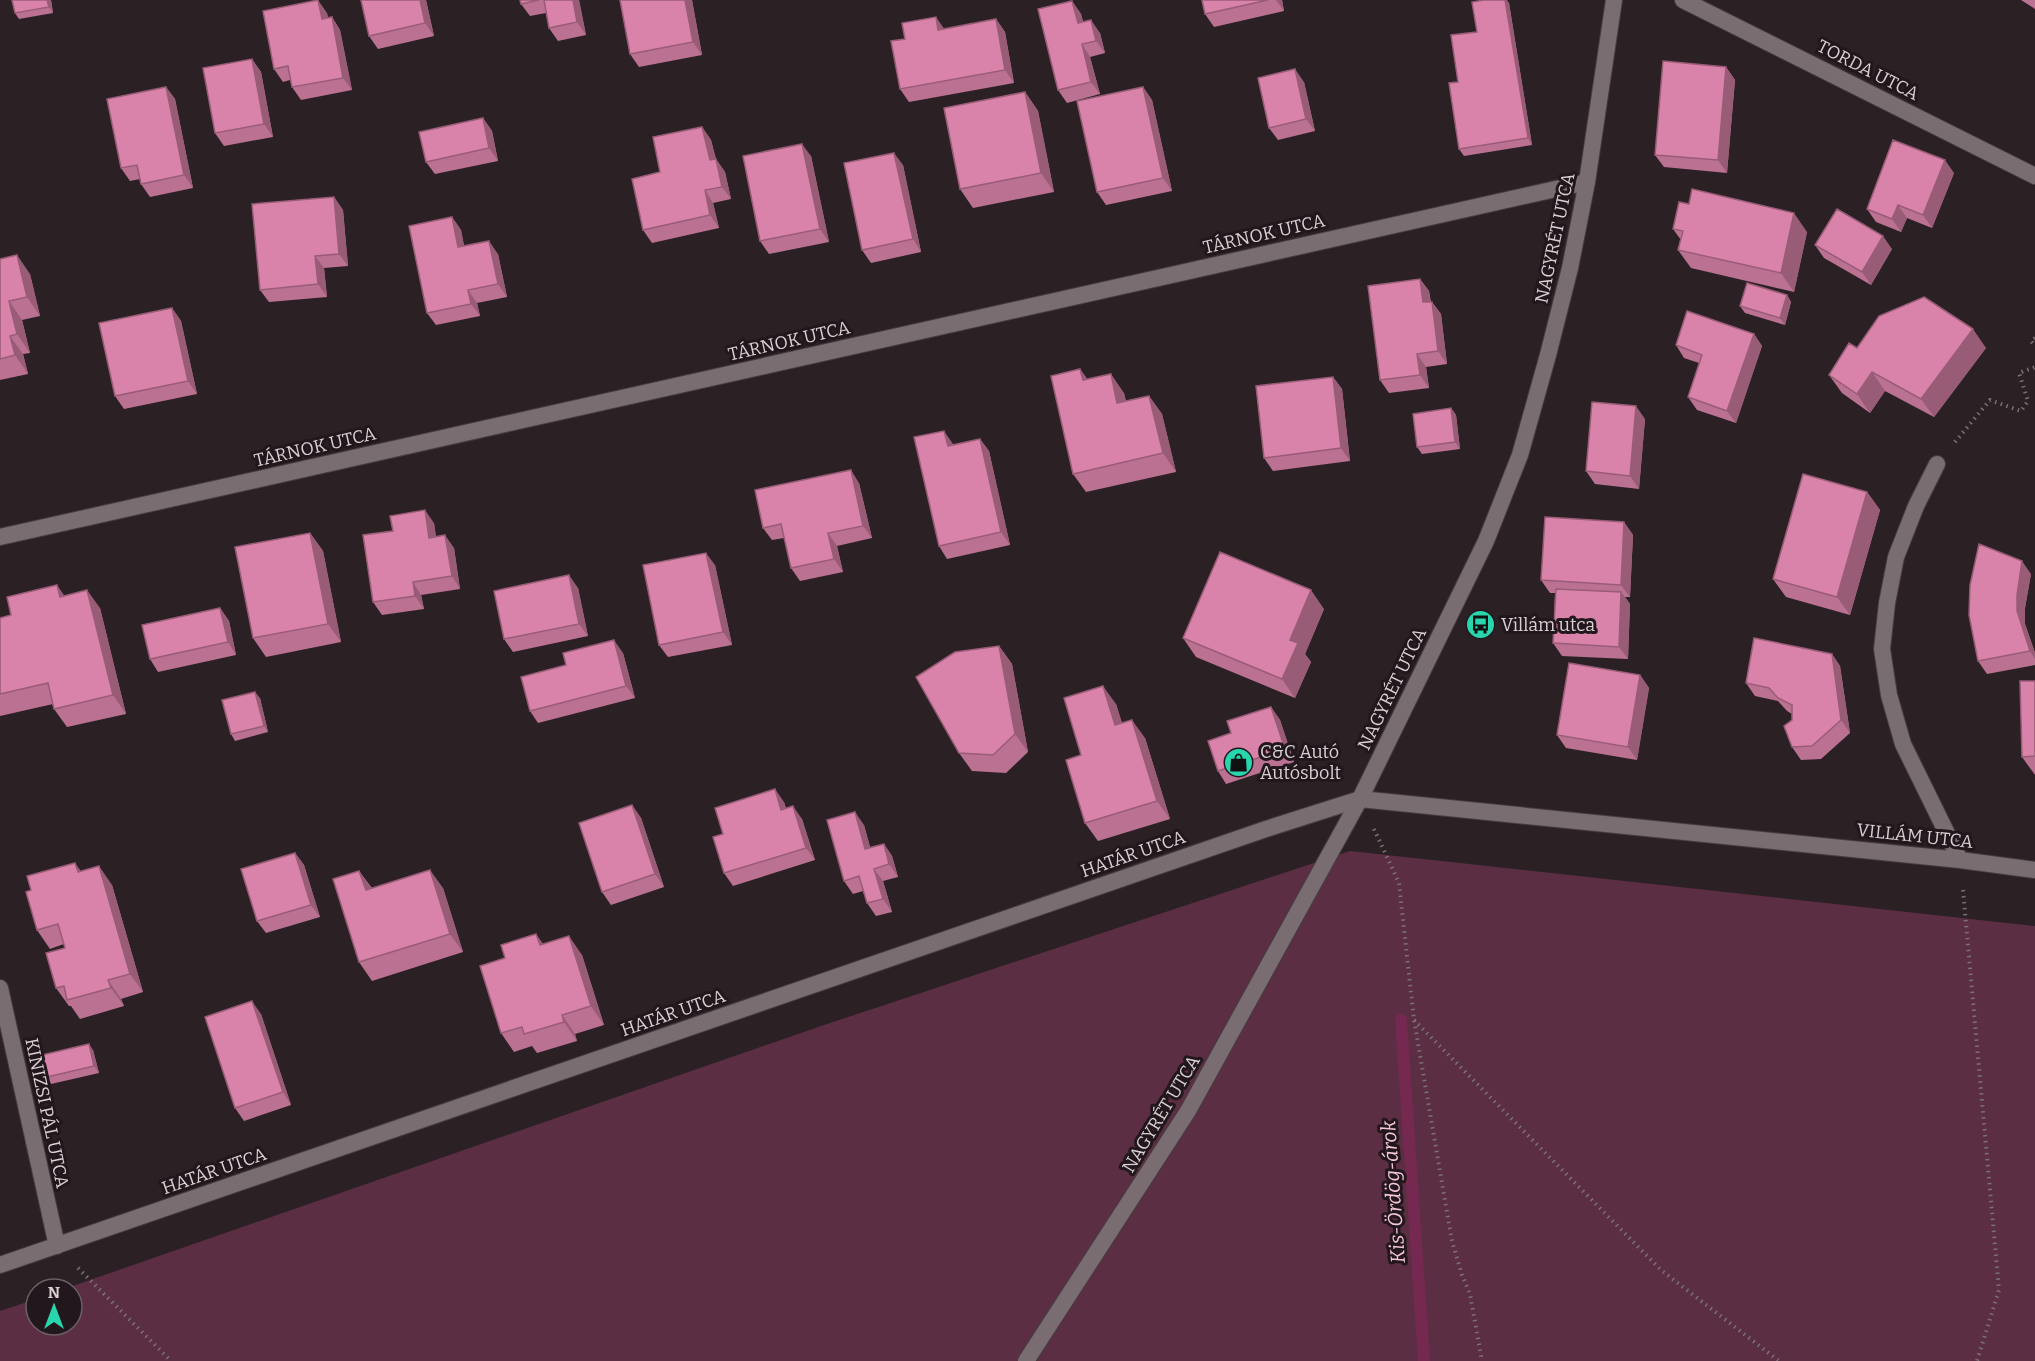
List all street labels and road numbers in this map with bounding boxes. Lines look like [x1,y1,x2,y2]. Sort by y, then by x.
street label: TORDA UTCA [1813,35,1923,105]
street label: NAGYRÉT UTCA [1529,170,1580,305]
street label: TÁRNOK UTCA [1201,209,1327,259]
street label: TÁRNOK UTCA [726,316,852,366]
street label: TÁRNOK UTCA [252,422,378,472]
street label: NAGYRÉT UTCA [1352,624,1431,754]
street label: VILLÁM UTCA [1856,819,1975,853]
street label: HATÁR UTCA [1078,826,1188,882]
street label: HATÁR UTCA [618,985,728,1041]
street label: KINIZSI PÁL UTCA [20,1036,74,1190]
street label: NAGYRÉT UTCA [1116,1051,1205,1177]
street label: HATÁR UTCA [159,1143,269,1199]

